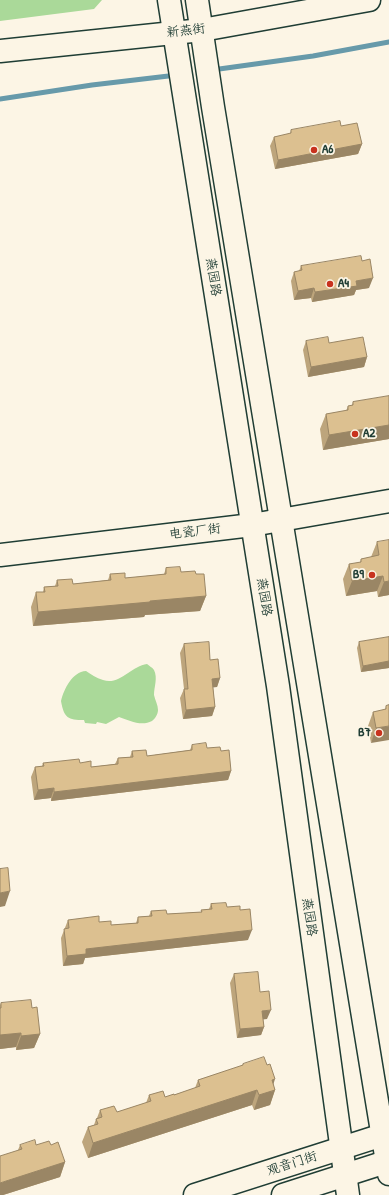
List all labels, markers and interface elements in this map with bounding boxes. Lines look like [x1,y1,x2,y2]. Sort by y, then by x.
street label: 新燕街 [166,21,206,41]
place label: A6 [322,142,334,158]
marker: A6 [309,145,319,155]
street label: 燕园路 [202,257,224,297]
place label: A4 [338,276,349,292]
marker: A4 [325,279,335,289]
place label: A2 [363,426,375,442]
marker: A2 [350,429,360,439]
street label: 电瓷厂街 [168,521,222,543]
place label: B9 [353,567,364,583]
marker: B9 [367,570,377,580]
street label: 燕园路 [253,577,275,617]
place label: B7 [358,725,371,741]
marker: B7 [374,728,384,738]
street label: 燕园路 [299,897,319,937]
street label: 观音门街 [265,1149,319,1179]

